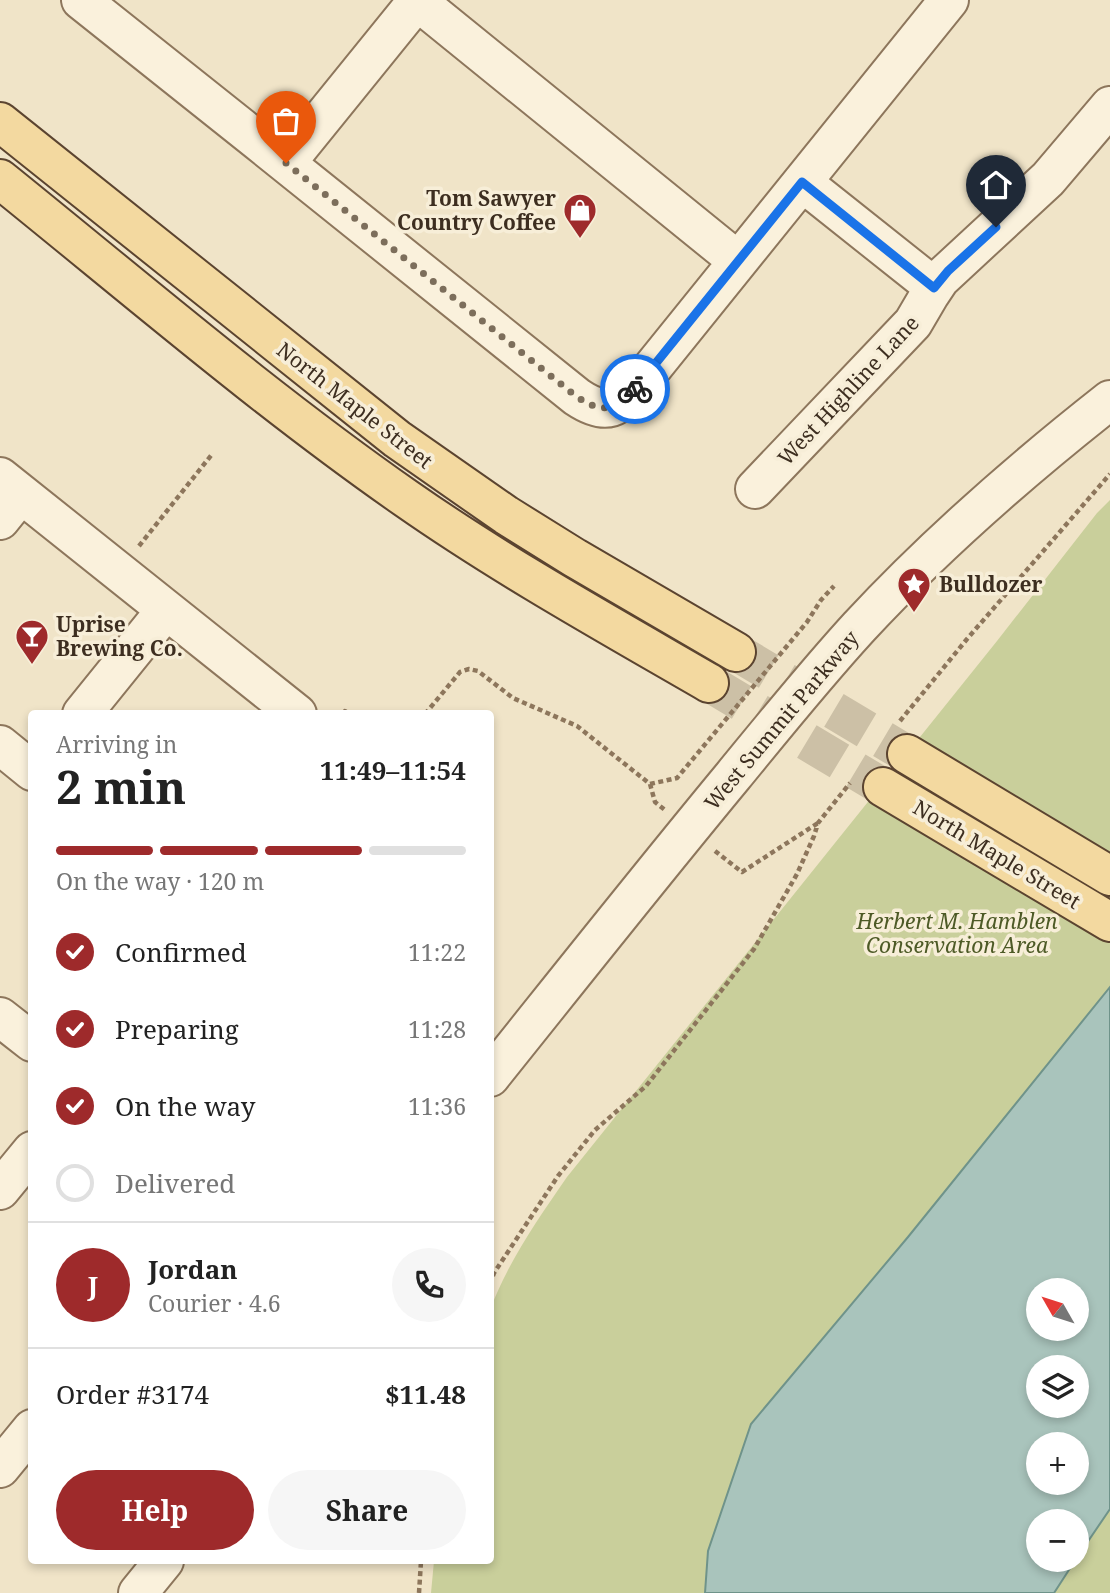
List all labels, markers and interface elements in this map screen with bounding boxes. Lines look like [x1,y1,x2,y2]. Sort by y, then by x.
pin [256,91,316,163]
icon: bag [267,102,305,140]
pin [966,155,1026,227]
icon: home [977,166,1015,204]
place label: Tom Sawyer Country Coffee [397,184,556,236]
shop icon: Tom Sawyer Country Coffee [561,191,599,240]
street label: West Highline Lane [771,309,925,471]
street label: North Maple Street [271,335,439,475]
courier [600,354,670,424]
icon: bike [616,370,654,408]
place icon: Bulldozer [895,565,933,614]
place label: Bulldozer [939,570,1043,598]
place label: Uprise Brewing Co. [56,610,183,662]
bar icon: Uprise Brewing Co. [13,617,51,666]
street label: West Summit Parkway [698,624,865,816]
text: Arriving in [56,728,177,760]
text: 11:49–11:54 [320,752,466,788]
text: 2 min [56,755,186,817]
street label: North Maple Street [908,793,1086,915]
text: On the way · 120 m [56,865,264,897]
park label: Herbert M. Hamblen Conservation Area [855,907,1058,959]
icon: check [56,933,94,971]
text: Confirmed [115,934,247,970]
text: 11:22 [408,936,466,968]
icon: check [56,1010,94,1048]
text: Preparing [115,1011,239,1047]
text: 11:28 [408,1013,466,1045]
icon: check [56,1087,94,1125]
text: On the way [115,1088,255,1124]
text: 11:36 [408,1090,466,1122]
text: Delivered [115,1165,235,1201]
button: phone [392,1248,466,1322]
text: Jordan [148,1251,238,1287]
text: J [88,1267,98,1303]
north arrow [1026,1278,1088,1340]
map controls [1026,1278,1089,1572]
text: Courier · 4.6 [148,1287,281,1319]
button: layers [1026,1355,1089,1418]
text: Order #3174 [56,1376,209,1412]
text: $11.48 [385,1376,466,1412]
button: + [1026,1432,1089,1495]
button: Help [56,1470,254,1550]
button: Share [268,1470,466,1550]
button: − [1026,1509,1089,1572]

